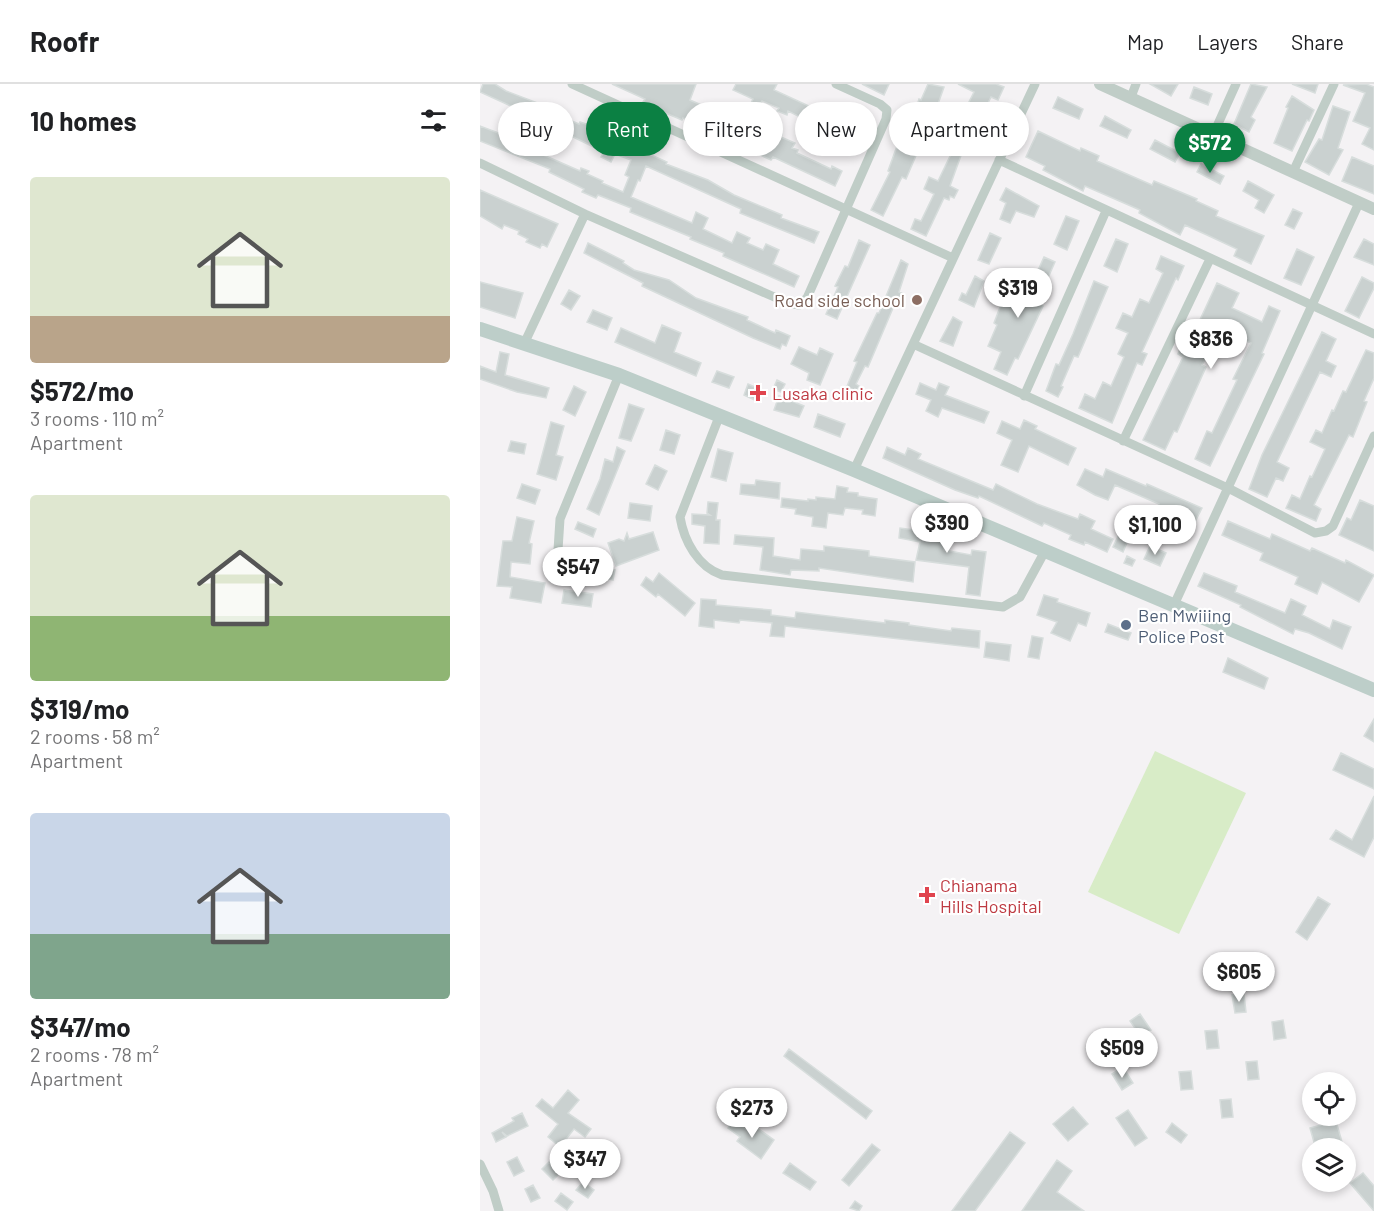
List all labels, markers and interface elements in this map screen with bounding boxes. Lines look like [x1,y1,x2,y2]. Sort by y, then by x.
text: Roofr [30,24,99,58]
text: Map [1127,29,1164,54]
text: Layers [1197,29,1258,54]
text: Share [1291,29,1344,54]
chip: Buy [498,102,574,156]
chip: Rent [586,102,671,156]
chip: Filters [683,102,783,156]
chip: New [795,102,877,156]
chip: Apartment [889,102,1029,156]
icon: filters [417,104,450,137]
text: 10 homes [30,105,137,136]
pin: $572 [1174,123,1246,174]
text: $572 [1188,130,1232,154]
icon: home [186,216,294,324]
pin: $319 [982,268,1054,319]
text: $319 [998,275,1038,299]
place label: Road side school [774,289,905,311]
marker: Road side school [910,293,924,307]
pin: $836 [1175,319,1247,370]
text: $836 [1189,326,1233,350]
text: $572/mo [30,375,134,406]
place label: Lusaka clinic [772,382,873,404]
marker: Lusaka clinic [749,384,767,402]
text: 3 rooms · 110 m² [30,406,164,430]
text: Apartment [30,430,123,454]
pin: $390 [911,503,983,554]
pin: $1,100 [1106,505,1204,556]
text: $390 [925,510,969,534]
text: $1,100 [1128,512,1182,536]
icon: home [186,534,294,642]
pin: $547 [542,547,614,598]
text: $547 [557,554,599,578]
place label: Ben Mwiiing Police Post [1138,604,1231,647]
marker: Ben Mwiiing Police Post [1119,618,1133,632]
text: $319/mo [30,693,130,724]
text: 2 rooms · 58 m² [30,724,160,748]
text: Apartment [30,748,123,772]
icon: home [186,852,294,960]
place label: Chianama Hills Hospital [940,874,1042,917]
marker: Chianama Hills Hospital [918,886,936,904]
pin: $605 [1203,952,1275,1003]
text: $605 [1217,959,1261,983]
text: $347/mo [30,1011,131,1042]
pin: $509 [1086,1028,1158,1079]
text: $509 [1100,1035,1144,1059]
text: 2 rooms · 78 m² [30,1042,159,1066]
text: Apartment [30,1066,123,1090]
map controls [1302,1072,1356,1192]
button: locate [1302,1072,1356,1126]
pin: $273 [716,1088,788,1139]
text: $273 [730,1095,774,1119]
button: layers [1302,1138,1356,1192]
pin: $347 [549,1139,621,1190]
text: $347 [564,1146,606,1170]

